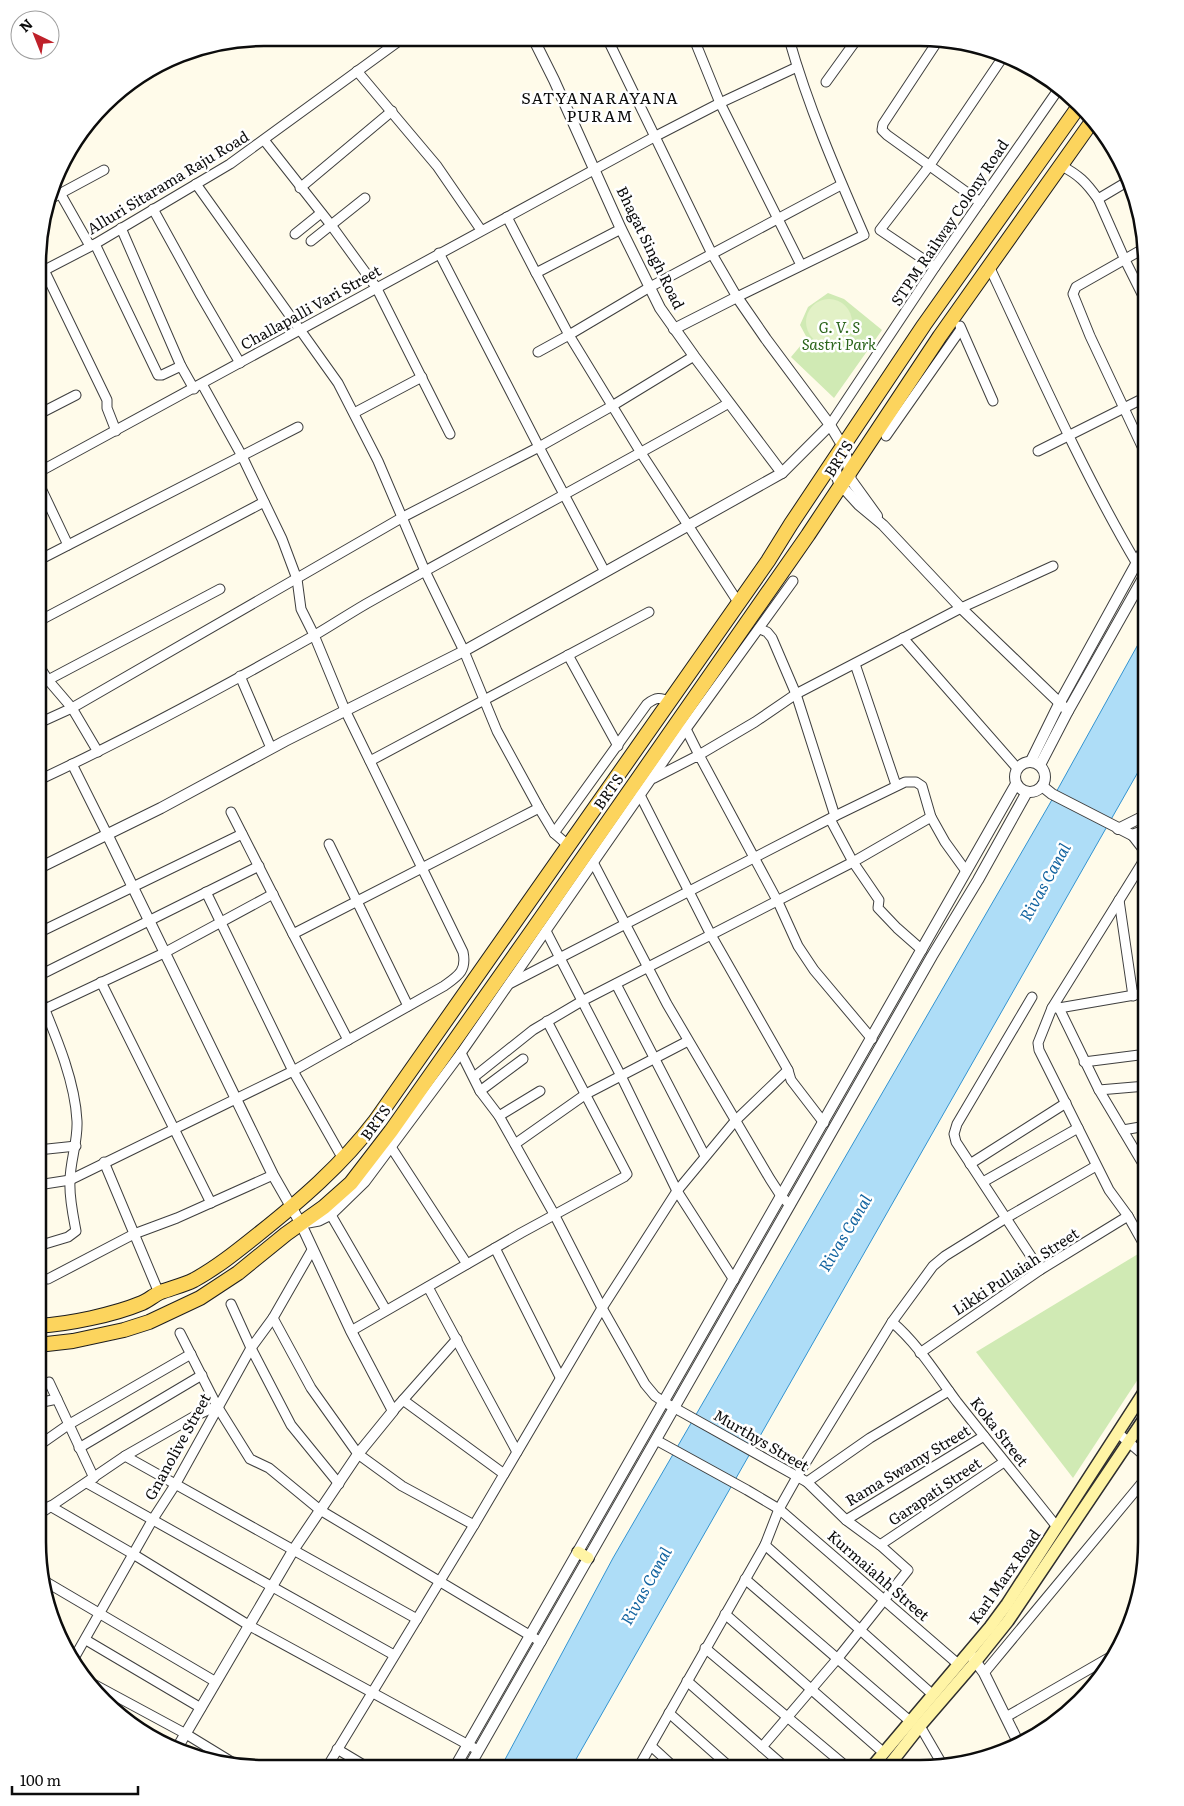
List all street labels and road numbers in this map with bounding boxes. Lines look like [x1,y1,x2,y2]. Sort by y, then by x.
street label: Alluri Sitarama Raju Road [82,124,253,239]
street label: STPM Railway Colony Road [884,134,1013,310]
street label: Bhagat Singh Road [612,182,691,313]
street label: Challapalli Vari Street [236,258,385,355]
street label: BRTS [818,435,858,481]
street label: BRTS [587,768,628,814]
street label: BRTS [354,1099,396,1145]
street label: Likki Pullaiah Street [948,1221,1083,1320]
street label: Gnanolive Street [138,1389,216,1504]
street label: Koka Street [966,1391,1035,1471]
street label: Murthys Street [710,1403,814,1476]
street label: Rama Swamy Street [840,1418,974,1511]
street label: Garapati Street [883,1451,985,1531]
street label: Kurmaiahh Street [823,1524,935,1626]
street label: Karl Marx Road [962,1524,1045,1628]

